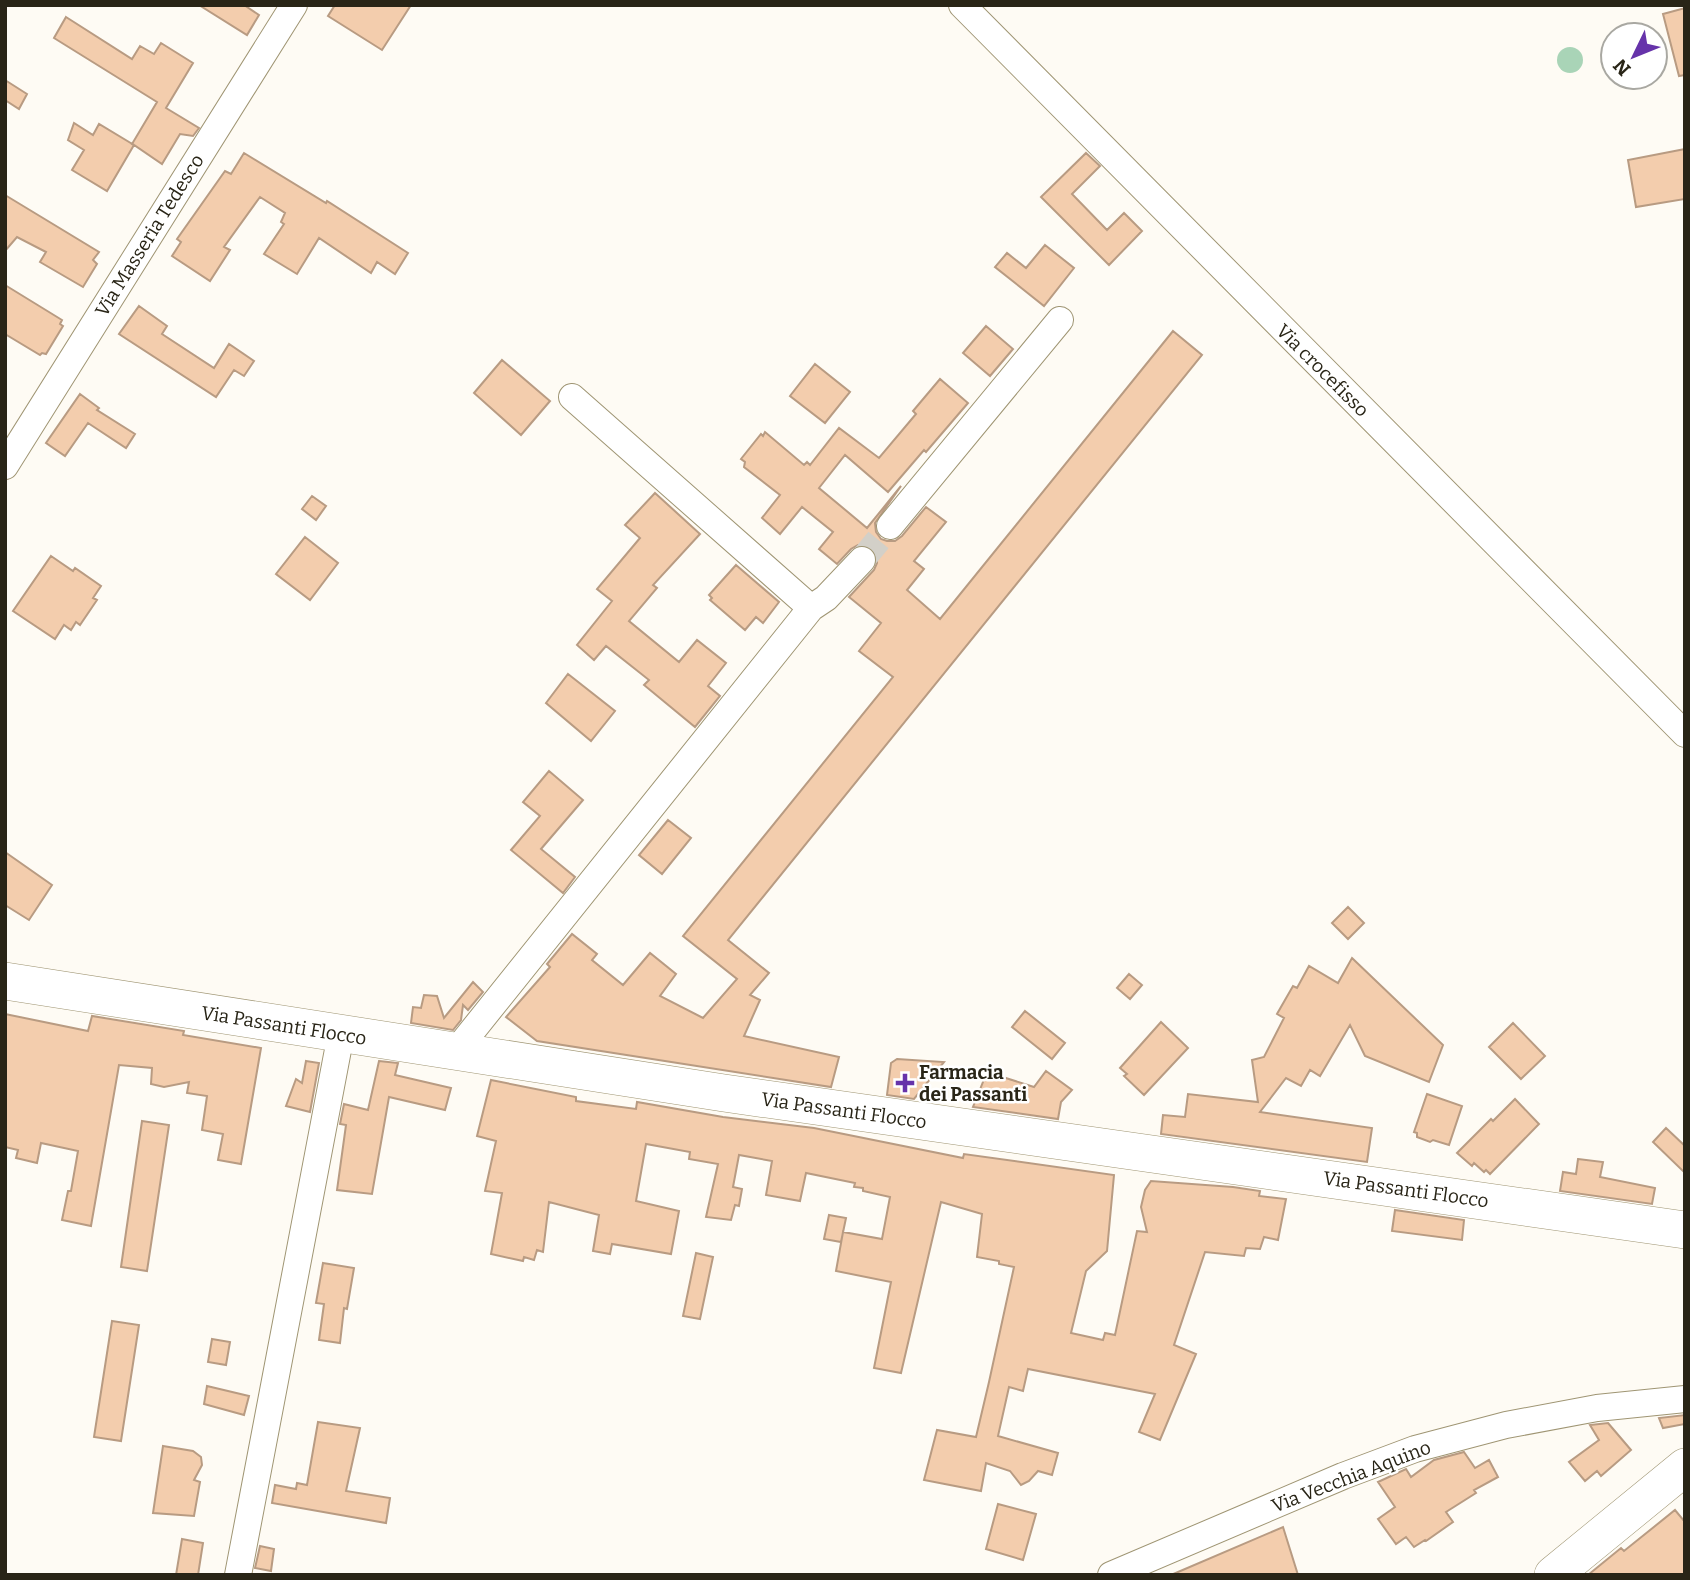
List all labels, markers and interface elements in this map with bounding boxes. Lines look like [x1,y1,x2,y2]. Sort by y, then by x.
north arrow [1599,21,1669,91]
text: N [1608,54,1635,80]
street label: Via Masseria Tedesco [90,150,209,321]
street label: Via crocefisso [1272,319,1374,422]
street label: Via Passanti Flocco [200,1001,368,1050]
place label: Farmacia dei Passanti [919,1061,1027,1106]
marker: Farmacia dei Passanti [897,1075,913,1091]
street label: Via Passanti Flocco [760,1088,928,1133]
street label: Via Passanti Flocco [1322,1167,1490,1212]
street label: Via Vecchia Aquino [1268,1435,1434,1517]

